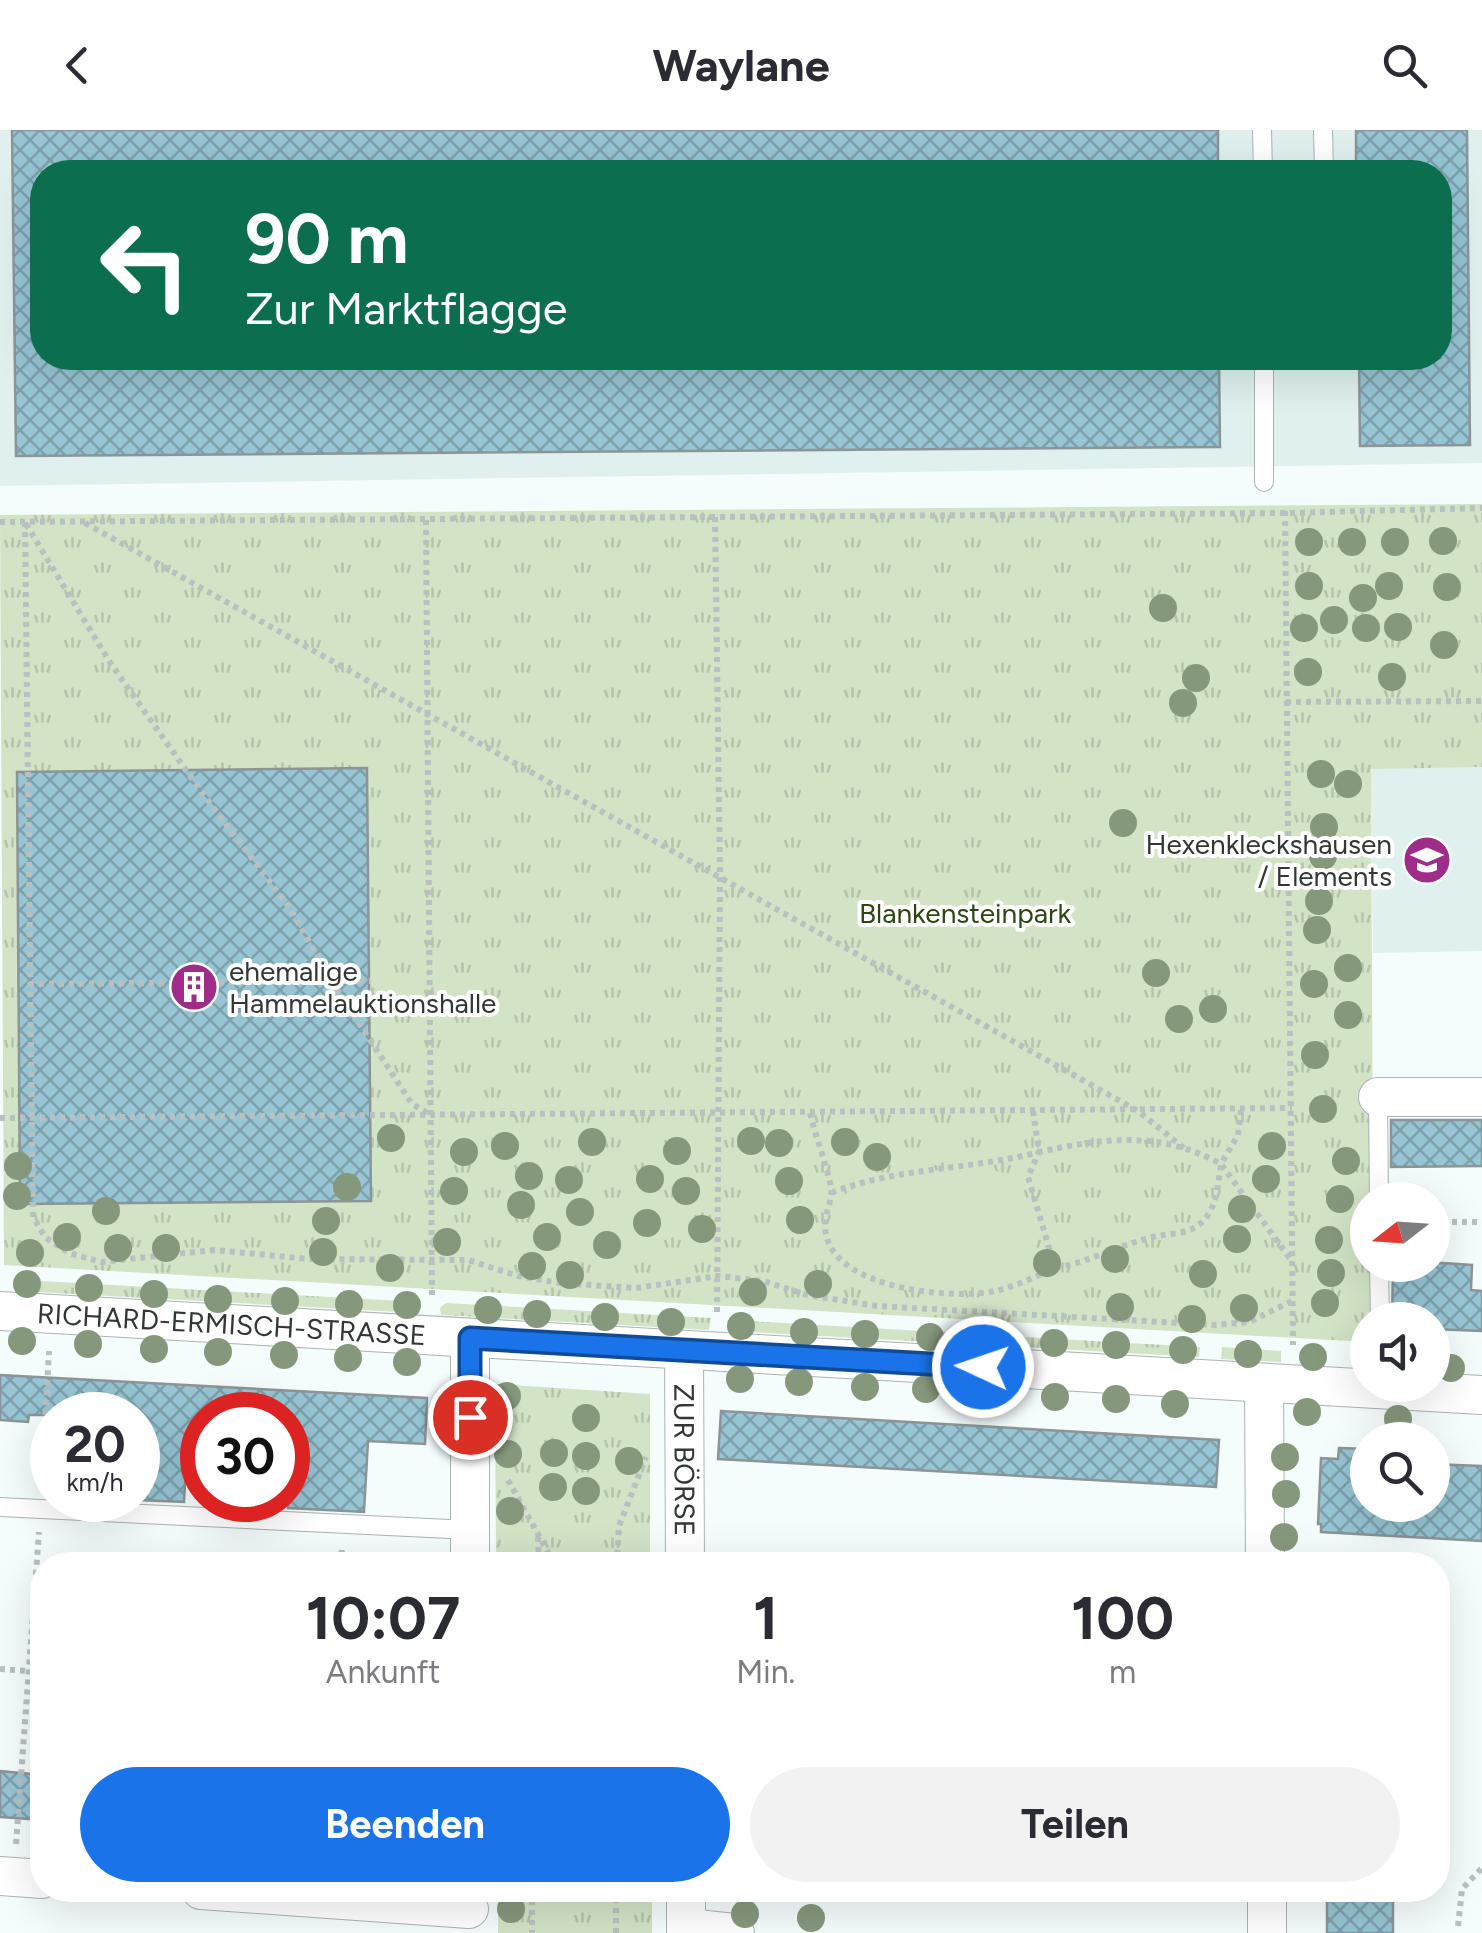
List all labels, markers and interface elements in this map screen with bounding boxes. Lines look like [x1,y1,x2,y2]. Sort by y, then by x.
icon: back [50,38,105,93]
text: Waylane [652,38,830,92]
icon: search [1377,38,1432,93]
text: 90 m [245,196,409,281]
icon: left [80,200,210,330]
text: Zur Marktflagge [245,281,567,335]
place label: Hexenkleckshausen / Elements [1145,827,1392,893]
school or university icon: Hexenkleckshausen / Elements [1401,834,1453,886]
park label: Blankensteinpark [859,896,1072,930]
place label: ehemalige Hammelauktionshalle [229,954,496,1020]
building icon: ehemalige Hammelauktionshalle [168,961,220,1013]
north arrow [1350,1182,1450,1282]
map controls [1350,1182,1450,1522]
street label: RICHARD-ERMISCH-STRASSE [36,1296,427,1352]
button: sound [1350,1302,1450,1402]
position arrow [931,1315,1035,1419]
pin [428,1375,513,1460]
street label: ZUR BÖRSE [667,1384,702,1536]
icon: arrive [443,1390,498,1445]
speed limit sign: 30 [180,1392,310,1522]
text: 20 [64,1414,126,1475]
button: search [1350,1422,1450,1522]
text: km/h [66,1467,124,1497]
text: 10:07 [306,1582,460,1654]
text: 1 [753,1582,778,1654]
text: 100 [1071,1582,1174,1654]
text: Ankunft [326,1653,440,1691]
text: Min. [736,1653,795,1691]
text: m [1109,1653,1136,1691]
button: Beenden [80,1767,730,1882]
button: Teilen [750,1767,1400,1882]

